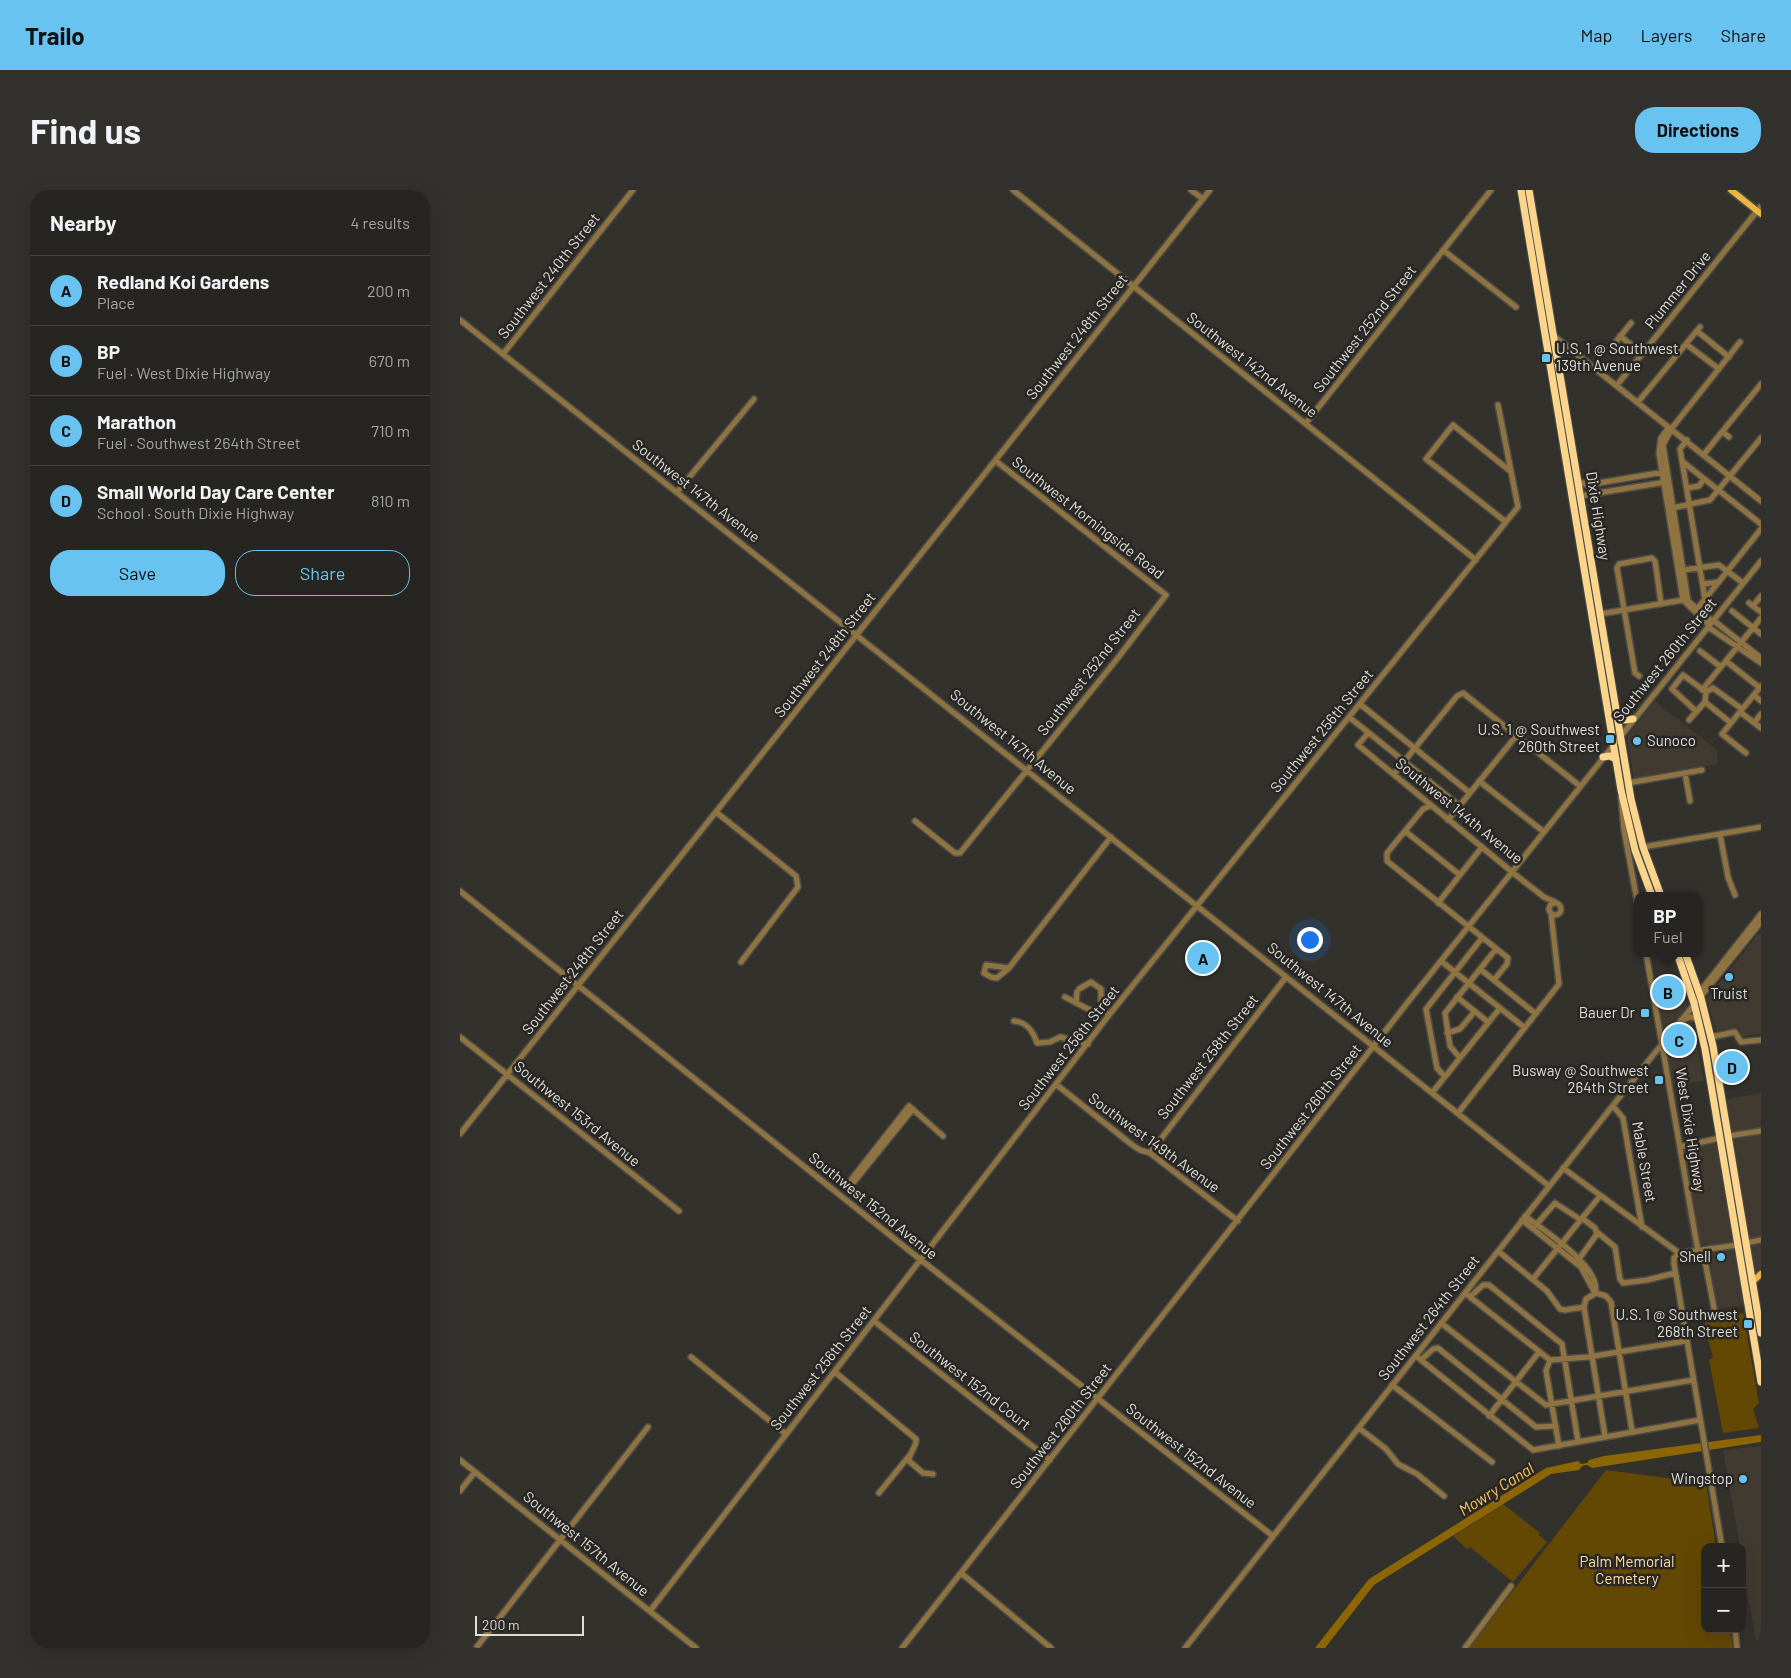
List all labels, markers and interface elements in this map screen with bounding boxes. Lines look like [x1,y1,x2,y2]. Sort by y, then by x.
text: Trailo [25,21,85,50]
text: Map [1580,24,1612,46]
text: Layers [1640,24,1693,46]
text: Share [1721,24,1766,46]
button: Directions [1635,107,1761,153]
text: Find us [30,109,141,151]
street label: Southwest 240th Street [493,209,603,342]
text: Nearby [50,210,116,235]
text: 4 results [350,213,410,232]
street label: Plummer Drive [1640,247,1714,332]
street label: Southwest 252nd Street [1309,261,1419,396]
text: Redland Koi Gardens [97,270,269,293]
street label: Southwest 248th Street [1022,270,1131,403]
text: A [61,281,71,300]
text: 200 m [367,281,410,300]
text: Place [97,293,135,312]
street label: Southwest 142nd Avenue [1184,308,1322,421]
place label: U.S. 1 @ Southwest 139th Avenue [1556,339,1679,374]
text: BP [97,340,120,363]
text: B [61,351,71,370]
text: 670 m [369,351,410,370]
marker: U.S. 1 @ Southwest 139th Avenue [1540,352,1552,364]
text: Fuel · West Dixie Highway [97,363,271,382]
text: Marathon [97,410,176,433]
text: C [61,421,71,440]
text: 710 m [371,421,410,440]
text: Fuel · Southwest 264th Street [97,433,301,452]
street label: Southwest 147th Avenue [629,435,764,546]
street label: Southwest Morningside Road [1009,452,1168,582]
street label: Dixie Highway [1583,470,1615,562]
text: Small World Day Care Center [97,480,334,503]
text: D [61,491,71,510]
text: 810 m [371,491,410,510]
text: School · South Dixie Highway [97,503,294,522]
button: Save [50,550,225,596]
button: Share [235,550,410,596]
street label: Southwest 248th Street [770,588,879,721]
street label: Southwest 260th Street [1609,594,1720,725]
street label: Southwest 252nd Street [1033,604,1143,739]
street label: Southwest 256th Street [1266,665,1376,796]
street label: Southwest 147th Avenue [947,685,1080,798]
place label: U.S. 1 @ Southwest 260th Street [1477,720,1600,755]
place label: Sunoco [1647,731,1696,749]
marker: U.S. 1 @ Southwest 260th Street [1604,733,1616,745]
marker: Sunoco [1631,735,1643,747]
street label: Southwest 144th Avenue [1392,753,1527,867]
popup [1634,892,1702,957]
text: BP [1653,904,1676,927]
street label: Southwest 248th Street [518,905,627,1038]
your location [1297,927,1323,953]
text: Fuel [1653,927,1683,946]
street label: Southwest 147th Avenue [1264,938,1397,1051]
pin: A [1187,939,1219,977]
marker: Truist [1723,971,1735,983]
pin: B [1652,973,1684,1011]
street label: Southwest 256th Street [1014,981,1123,1113]
place label: Truist [1710,984,1748,1002]
street label: Southwest 258th Street [1153,990,1262,1122]
place label: Bauer Dr [1579,1003,1636,1021]
marker: Bauer Dr [1639,1007,1651,1019]
pin: C [1663,1021,1695,1059]
street label: Southwest 260th Street [1256,1040,1365,1173]
pin: D [1716,1048,1748,1086]
street label: Southwest 153rd Avenue [511,1057,644,1170]
place label: Busway @ Southwest 264th Street [1512,1061,1649,1096]
street label: West Dixie Highway [1672,1066,1710,1193]
marker: Busway @ Southwest 264th Street [1653,1074,1665,1086]
street label: Southwest 149th Avenue [1085,1088,1224,1196]
street label: Mable Street [1629,1120,1661,1204]
street label: Southwest 152nd Avenue [806,1148,942,1263]
place label: Shell [1679,1247,1711,1265]
street label: Southwest 264th Street [1374,1251,1483,1384]
marker: Shell [1715,1251,1727,1263]
street label: Southwest 256th Street [766,1301,875,1433]
place label: U.S. 1 @ Southwest 268th Street [1615,1305,1738,1340]
marker: U.S. 1 @ Southwest 268th Street [1742,1318,1754,1330]
street label: Southwest 152nd Court [906,1327,1035,1433]
street label: Southwest 260th Street [1006,1359,1115,1492]
street label: Southwest 152nd Avenue [1123,1399,1260,1512]
water label: Mowry Canal [1455,1458,1537,1519]
place label: Wingstop [1671,1469,1733,1487]
marker: Wingstop [1737,1473,1749,1485]
street label: Southwest 157th Avenue [520,1487,653,1600]
map controls [1701,1543,1746,1633]
button: + [1701,1543,1746,1588]
park label: Palm Memorial Cemetery [1580,1552,1674,1587]
button: − [1701,1588,1746,1633]
scale bar [475,1613,584,1636]
text: 200 m [482,1616,520,1633]

